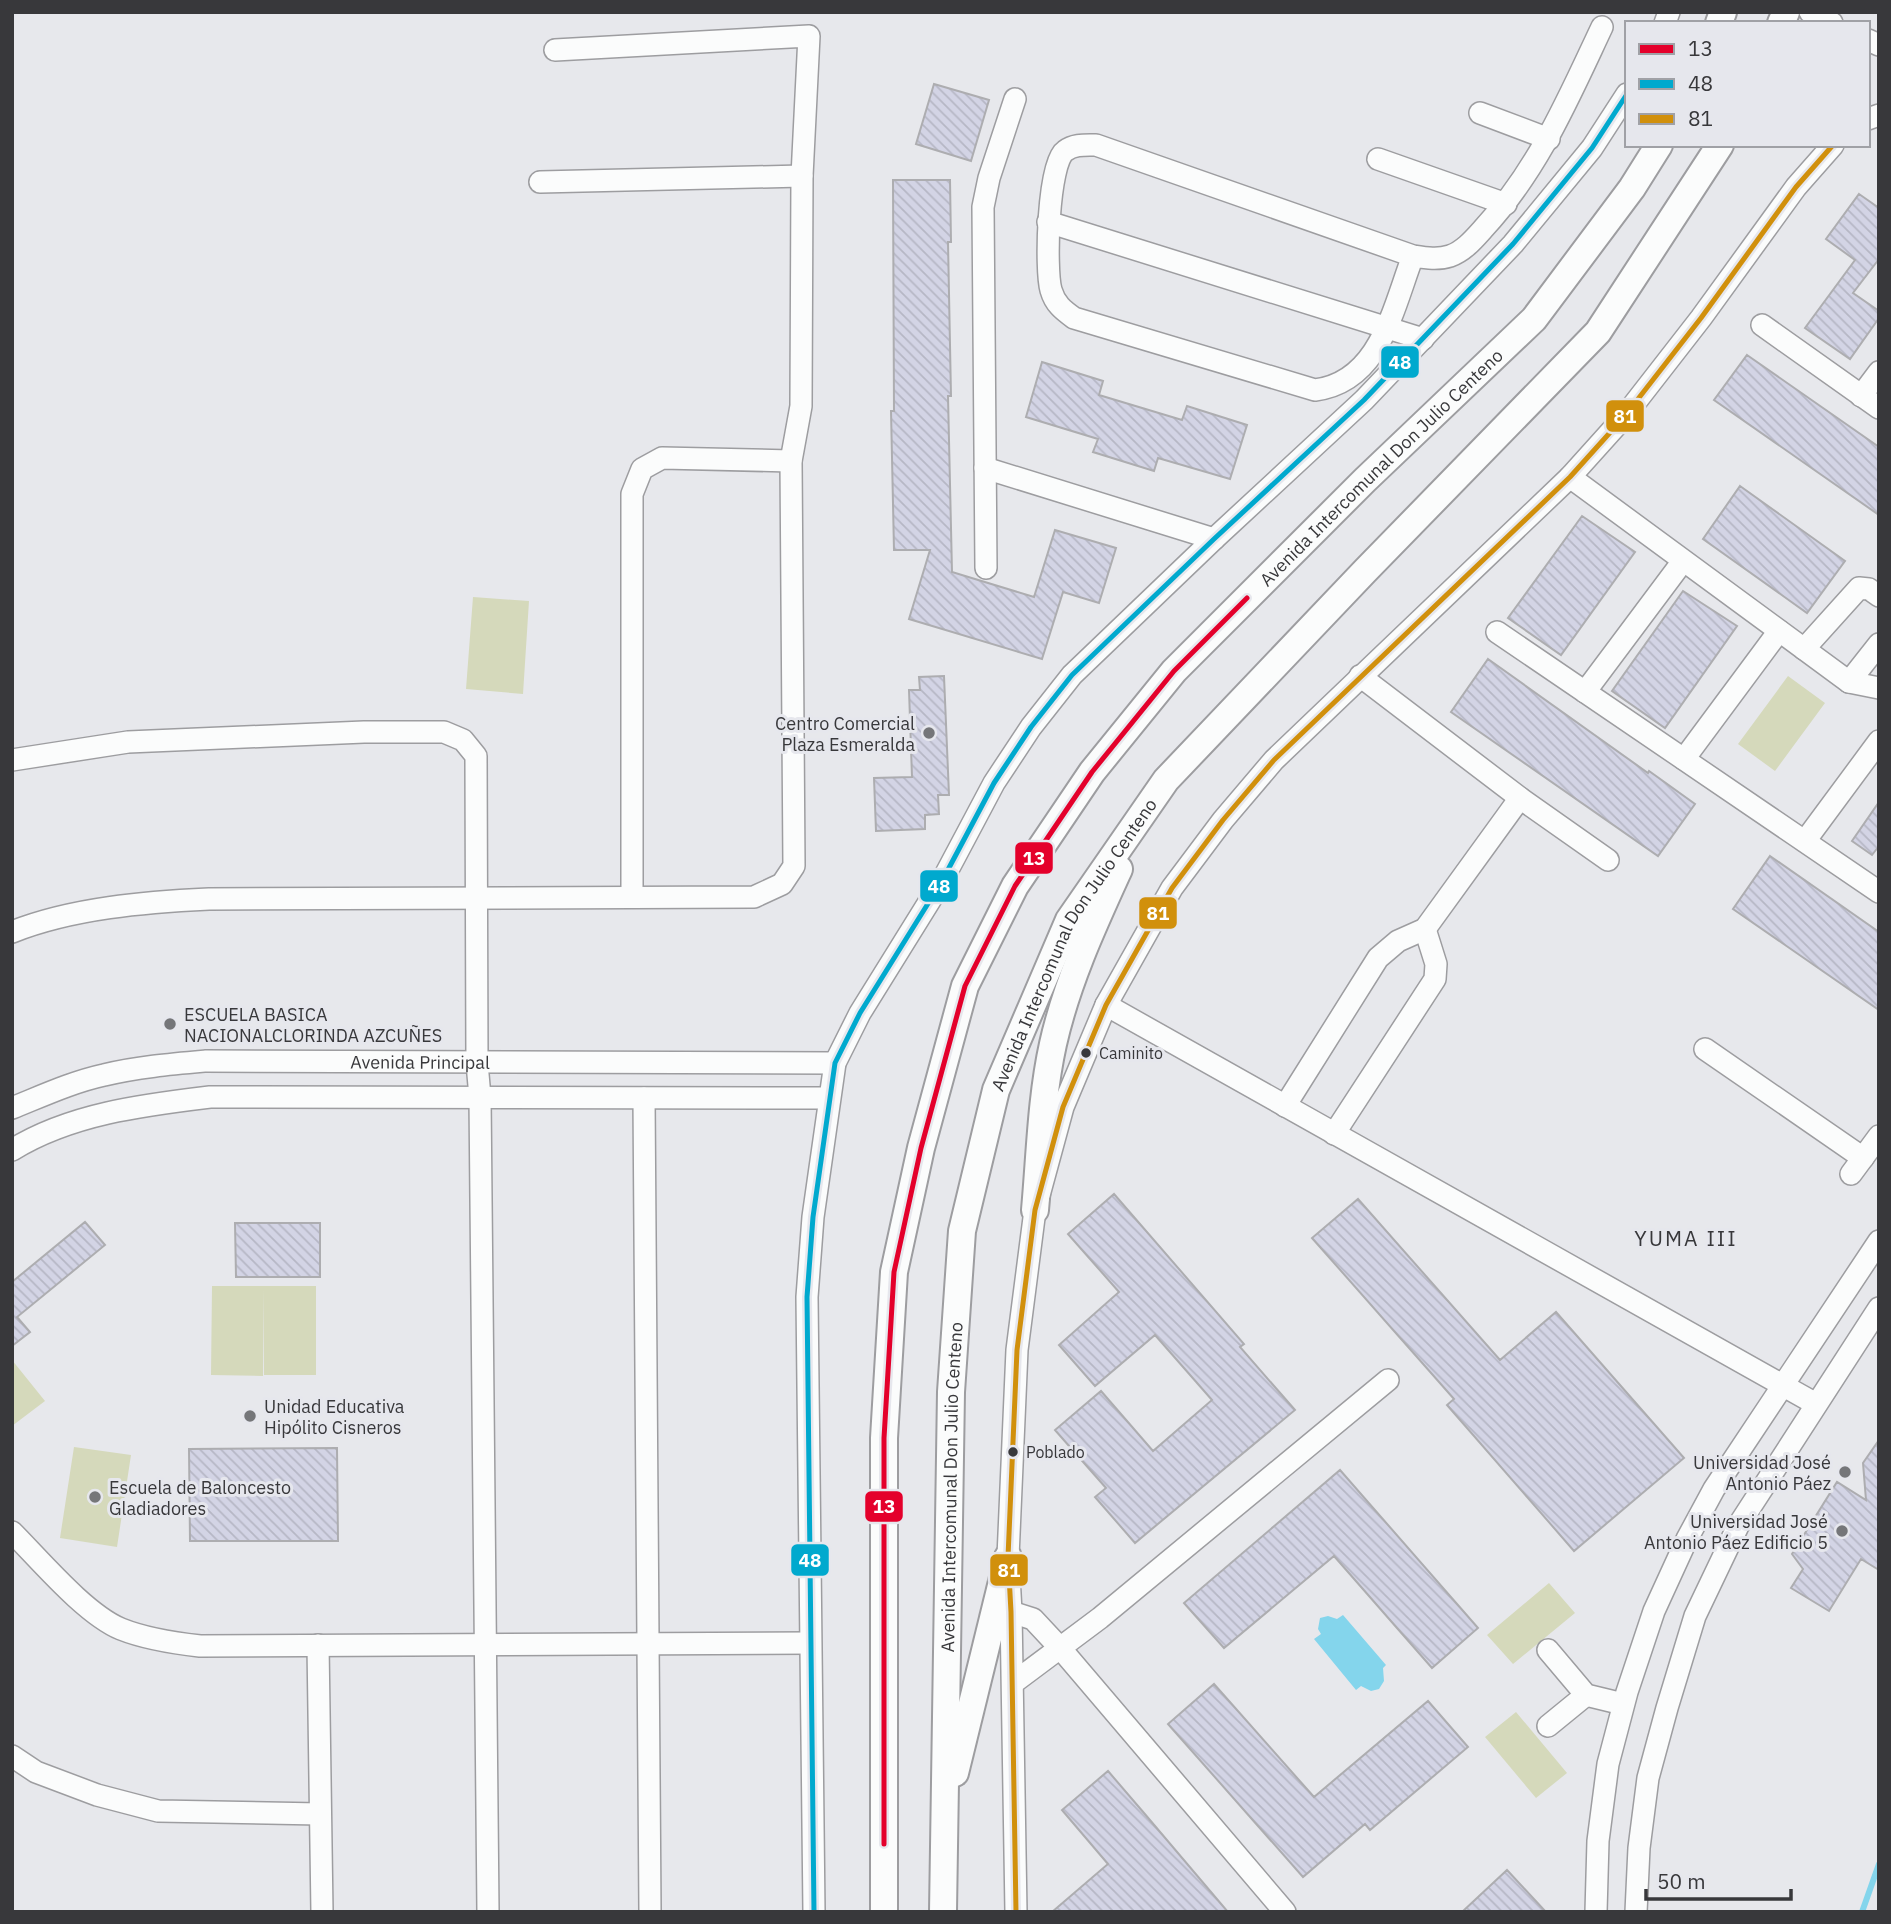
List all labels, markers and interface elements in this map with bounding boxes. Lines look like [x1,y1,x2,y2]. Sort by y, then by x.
legend [1625,21,1870,147]
text: 13 [1688,34,1713,62]
text: 48 [1688,69,1713,97]
text: 81 [1688,104,1713,132]
street label: Avenida Intercomunal Don Julio Centeno [1254,344,1507,591]
line badge: 48 [1380,345,1420,379]
text: 48 [1389,350,1411,374]
line badge: 81 [1605,399,1645,433]
text: 81 [1614,404,1637,428]
place label: Centro Comercial Plaza Esmeralda [775,712,915,756]
marker: Centro Comercial Plaza Esmeralda [921,725,937,741]
street label: Avenida Intercomunal Don Julio Centeno [986,794,1161,1094]
line badge: 13 [1014,841,1054,875]
text: 13 [1023,846,1045,870]
line badge: 48 [919,869,959,903]
text: 48 [928,874,950,898]
line badge: 81 [1138,896,1178,930]
text: 81 [1147,901,1170,925]
place label: ESCUELA BASICA NACIONALCLORINDA AZCUÑES [184,1003,442,1047]
marker: ESCUELA BASICA NACIONALCLORINDA AZCUÑES [162,1016,178,1032]
place label: Caminito [1099,1043,1163,1063]
marker: Caminito [1079,1046,1093,1060]
street label: Avenida Principal [350,1050,490,1073]
district label: YUMA III [1634,1224,1738,1252]
street label: Avenida Intercomunal Don Julio Centeno [935,1321,967,1653]
place label: Unidad Educativa Hipólito Cisneros [264,1395,405,1439]
marker: Unidad Educativa Hipólito Cisneros [242,1408,258,1424]
place label: Poblado [1026,1442,1085,1462]
marker: Poblado [1006,1445,1020,1459]
place label: Universidad José Antonio Páez [1693,1451,1831,1495]
marker: Universidad José Antonio Páez [1837,1464,1853,1480]
place label: Escuela de Baloncesto Gladiadores [109,1476,291,1520]
marker: Escuela de Baloncesto Gladiadores [87,1489,103,1505]
line badge: 13 [864,1490,904,1523]
text: 13 [873,1494,895,1518]
place label: Universidad José Antonio Páez Edificio 5 [1644,1510,1828,1554]
marker: Universidad José Antonio Páez Edificio 5 [1834,1523,1850,1539]
line badge: 48 [790,1543,830,1577]
text: 48 [799,1548,821,1572]
line badge: 81 [989,1553,1029,1587]
text: 81 [998,1558,1021,1582]
scale bar [1646,1857,1791,1901]
text: 50 m [1657,1867,1706,1895]

